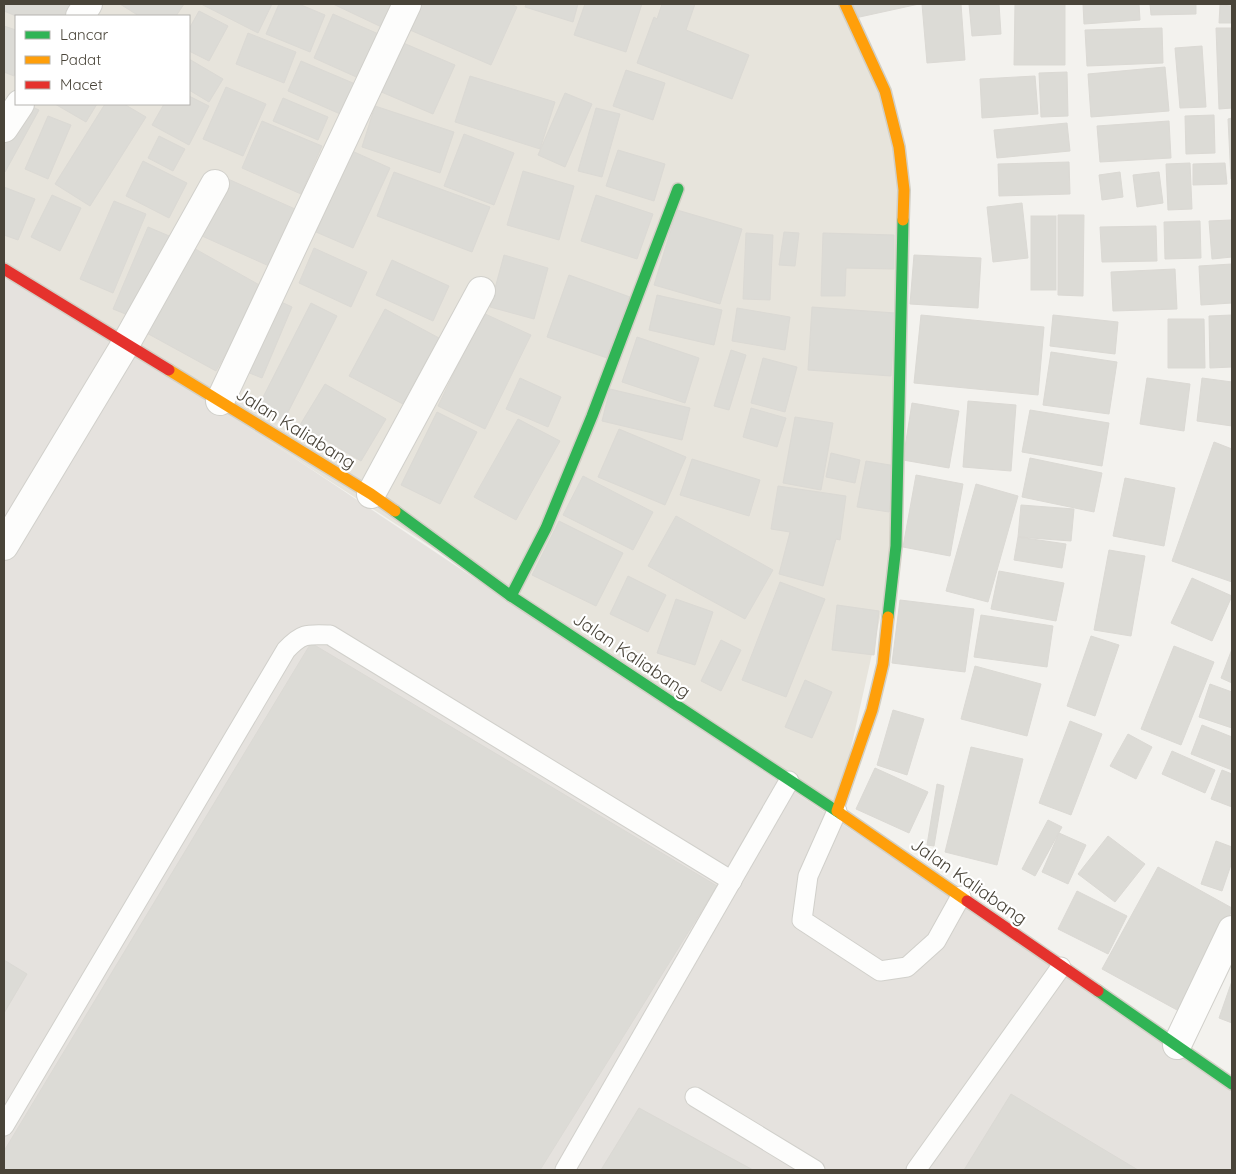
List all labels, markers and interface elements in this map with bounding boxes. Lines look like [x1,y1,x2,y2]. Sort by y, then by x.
legend [15,15,190,105]
text: Lancar [60,25,109,44]
text: Padat [60,50,101,69]
text: Macet [60,75,103,94]
street label: Jalan Kaliabang [232,382,360,474]
street label: Jalan Kaliabang [569,607,695,703]
street label: Jalan Kaliabang [906,832,1032,930]

